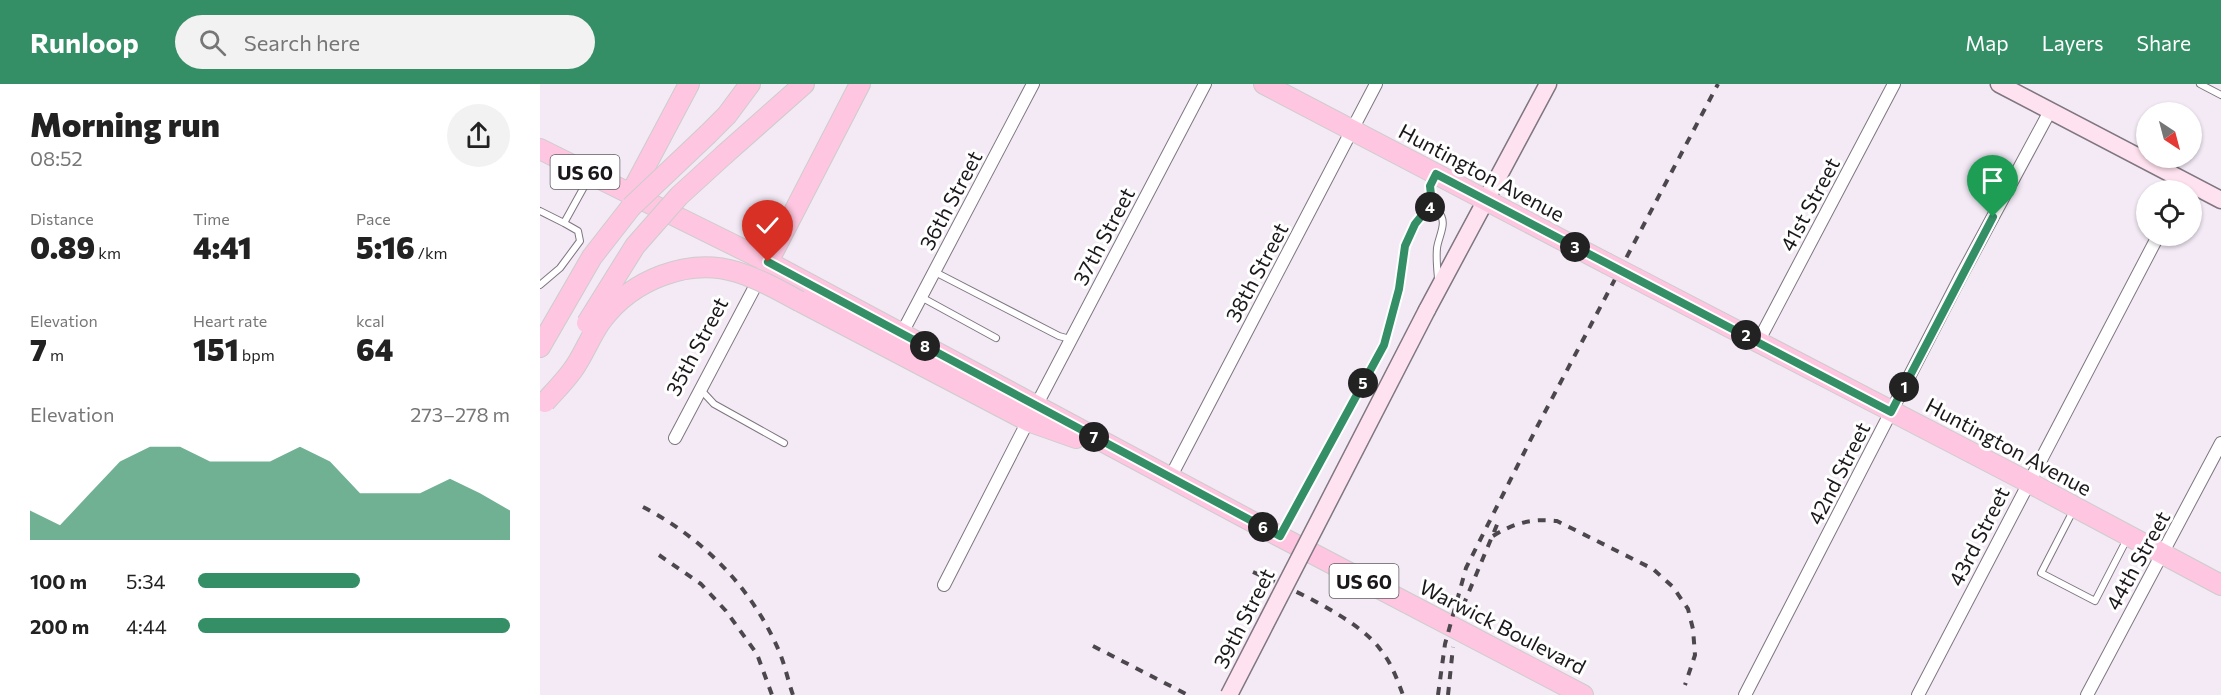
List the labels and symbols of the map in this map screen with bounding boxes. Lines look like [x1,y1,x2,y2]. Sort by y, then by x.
north arrow [2136,102,2202,168]
street label: Huntington Avenue [1395,118,1569,226]
street label: 36th Street [913,146,987,254]
street label: 41st Street [1774,153,1844,255]
road number: US 60 [550,155,620,189]
pin [1967,155,2018,217]
street label: 37th Street [1067,183,1139,289]
pin: 4 [1415,192,1445,222]
pin [742,200,793,262]
street label: 38th Street [1219,218,1293,326]
pin: 3 [1560,232,1590,262]
street label: 35th Street [660,292,732,400]
pin: 2 [1731,320,1761,350]
pin: 8 [910,331,940,361]
pin: 5 [1348,368,1378,398]
pin: 1 [1889,372,1919,402]
street label: Huntington Avenue [1922,392,2096,500]
street label: 42nd Street [1802,418,1874,528]
pin: 7 [1079,422,1109,452]
street label: 43rd Street [1942,482,2014,590]
street label: 44th Street [2100,506,2174,614]
pin: 6 [1248,512,1278,542]
street label: 39th Street [1207,564,1279,672]
road number: US 60 [1330,564,1398,598]
street label: Warwick Boulevard [1416,573,1590,679]

